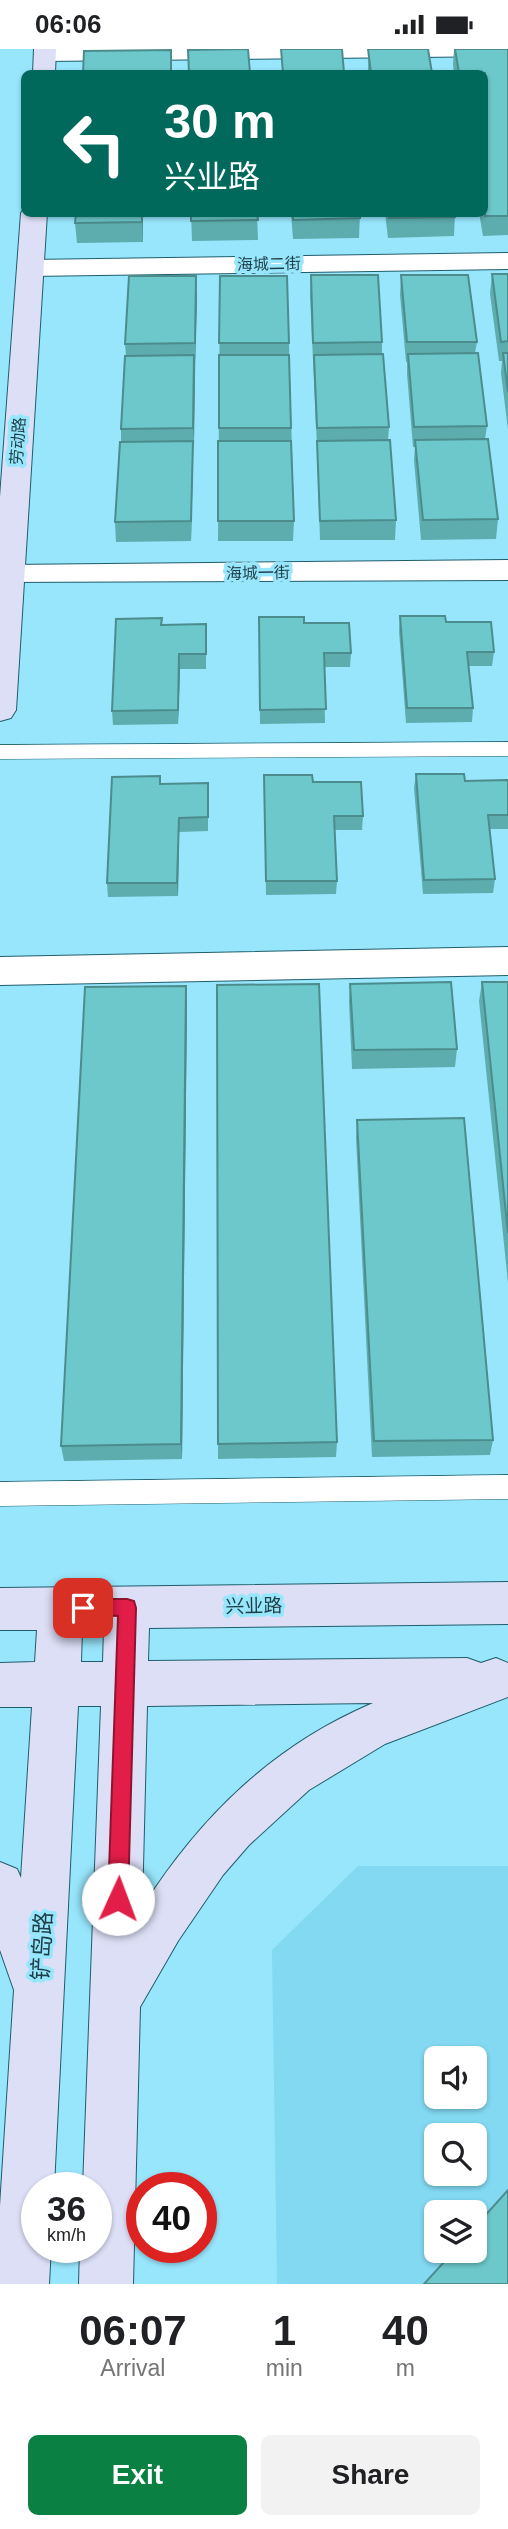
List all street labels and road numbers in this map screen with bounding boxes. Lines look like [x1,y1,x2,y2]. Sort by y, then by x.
street label: 海城二街 [237,255,301,273]
street label: 劳动路 [8,416,28,466]
street label: 海城一街 [226,564,290,582]
street label: 兴业路 [225,1595,283,1617]
street label: 铲岛路 [27,1911,57,1981]

